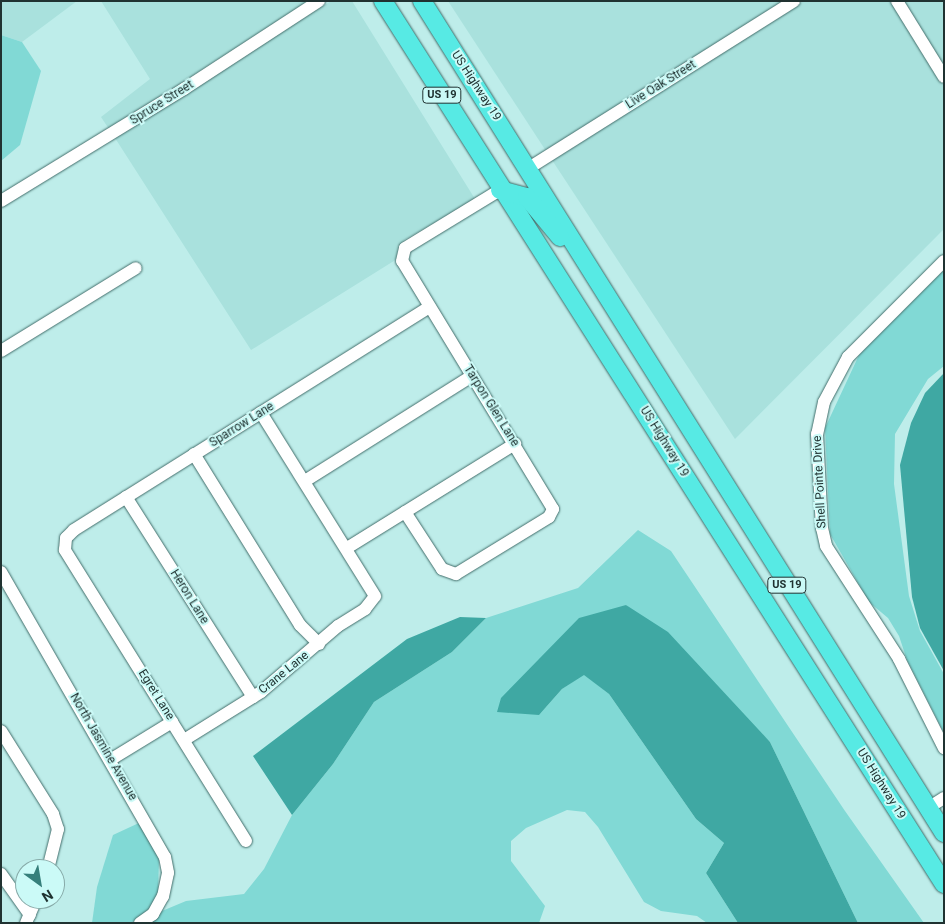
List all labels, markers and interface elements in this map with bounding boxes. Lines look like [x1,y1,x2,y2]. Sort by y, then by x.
street label: US Highway 19 [448,48,504,124]
street label: Live Oak Street [623,58,699,112]
street label: Spruce Street [128,78,196,128]
road number: US 19 [422,86,462,104]
street label: Tarpon Glen Lane [460,363,522,449]
street label: Sparrow Lane [207,399,277,451]
street label: US Highway 19 [637,404,691,480]
street label: Shell Pointe Drive [810,435,830,529]
street label: Heron Lane [167,567,211,627]
road number: US 19 [767,576,807,594]
street label: Crane Lane [256,648,312,698]
street label: Egret Lane [135,667,177,723]
street label: North Jasmine Avenue [66,691,140,803]
street label: US Highway 19 [854,746,908,822]
north arrow [15,859,65,909]
text: N [39,886,56,905]

